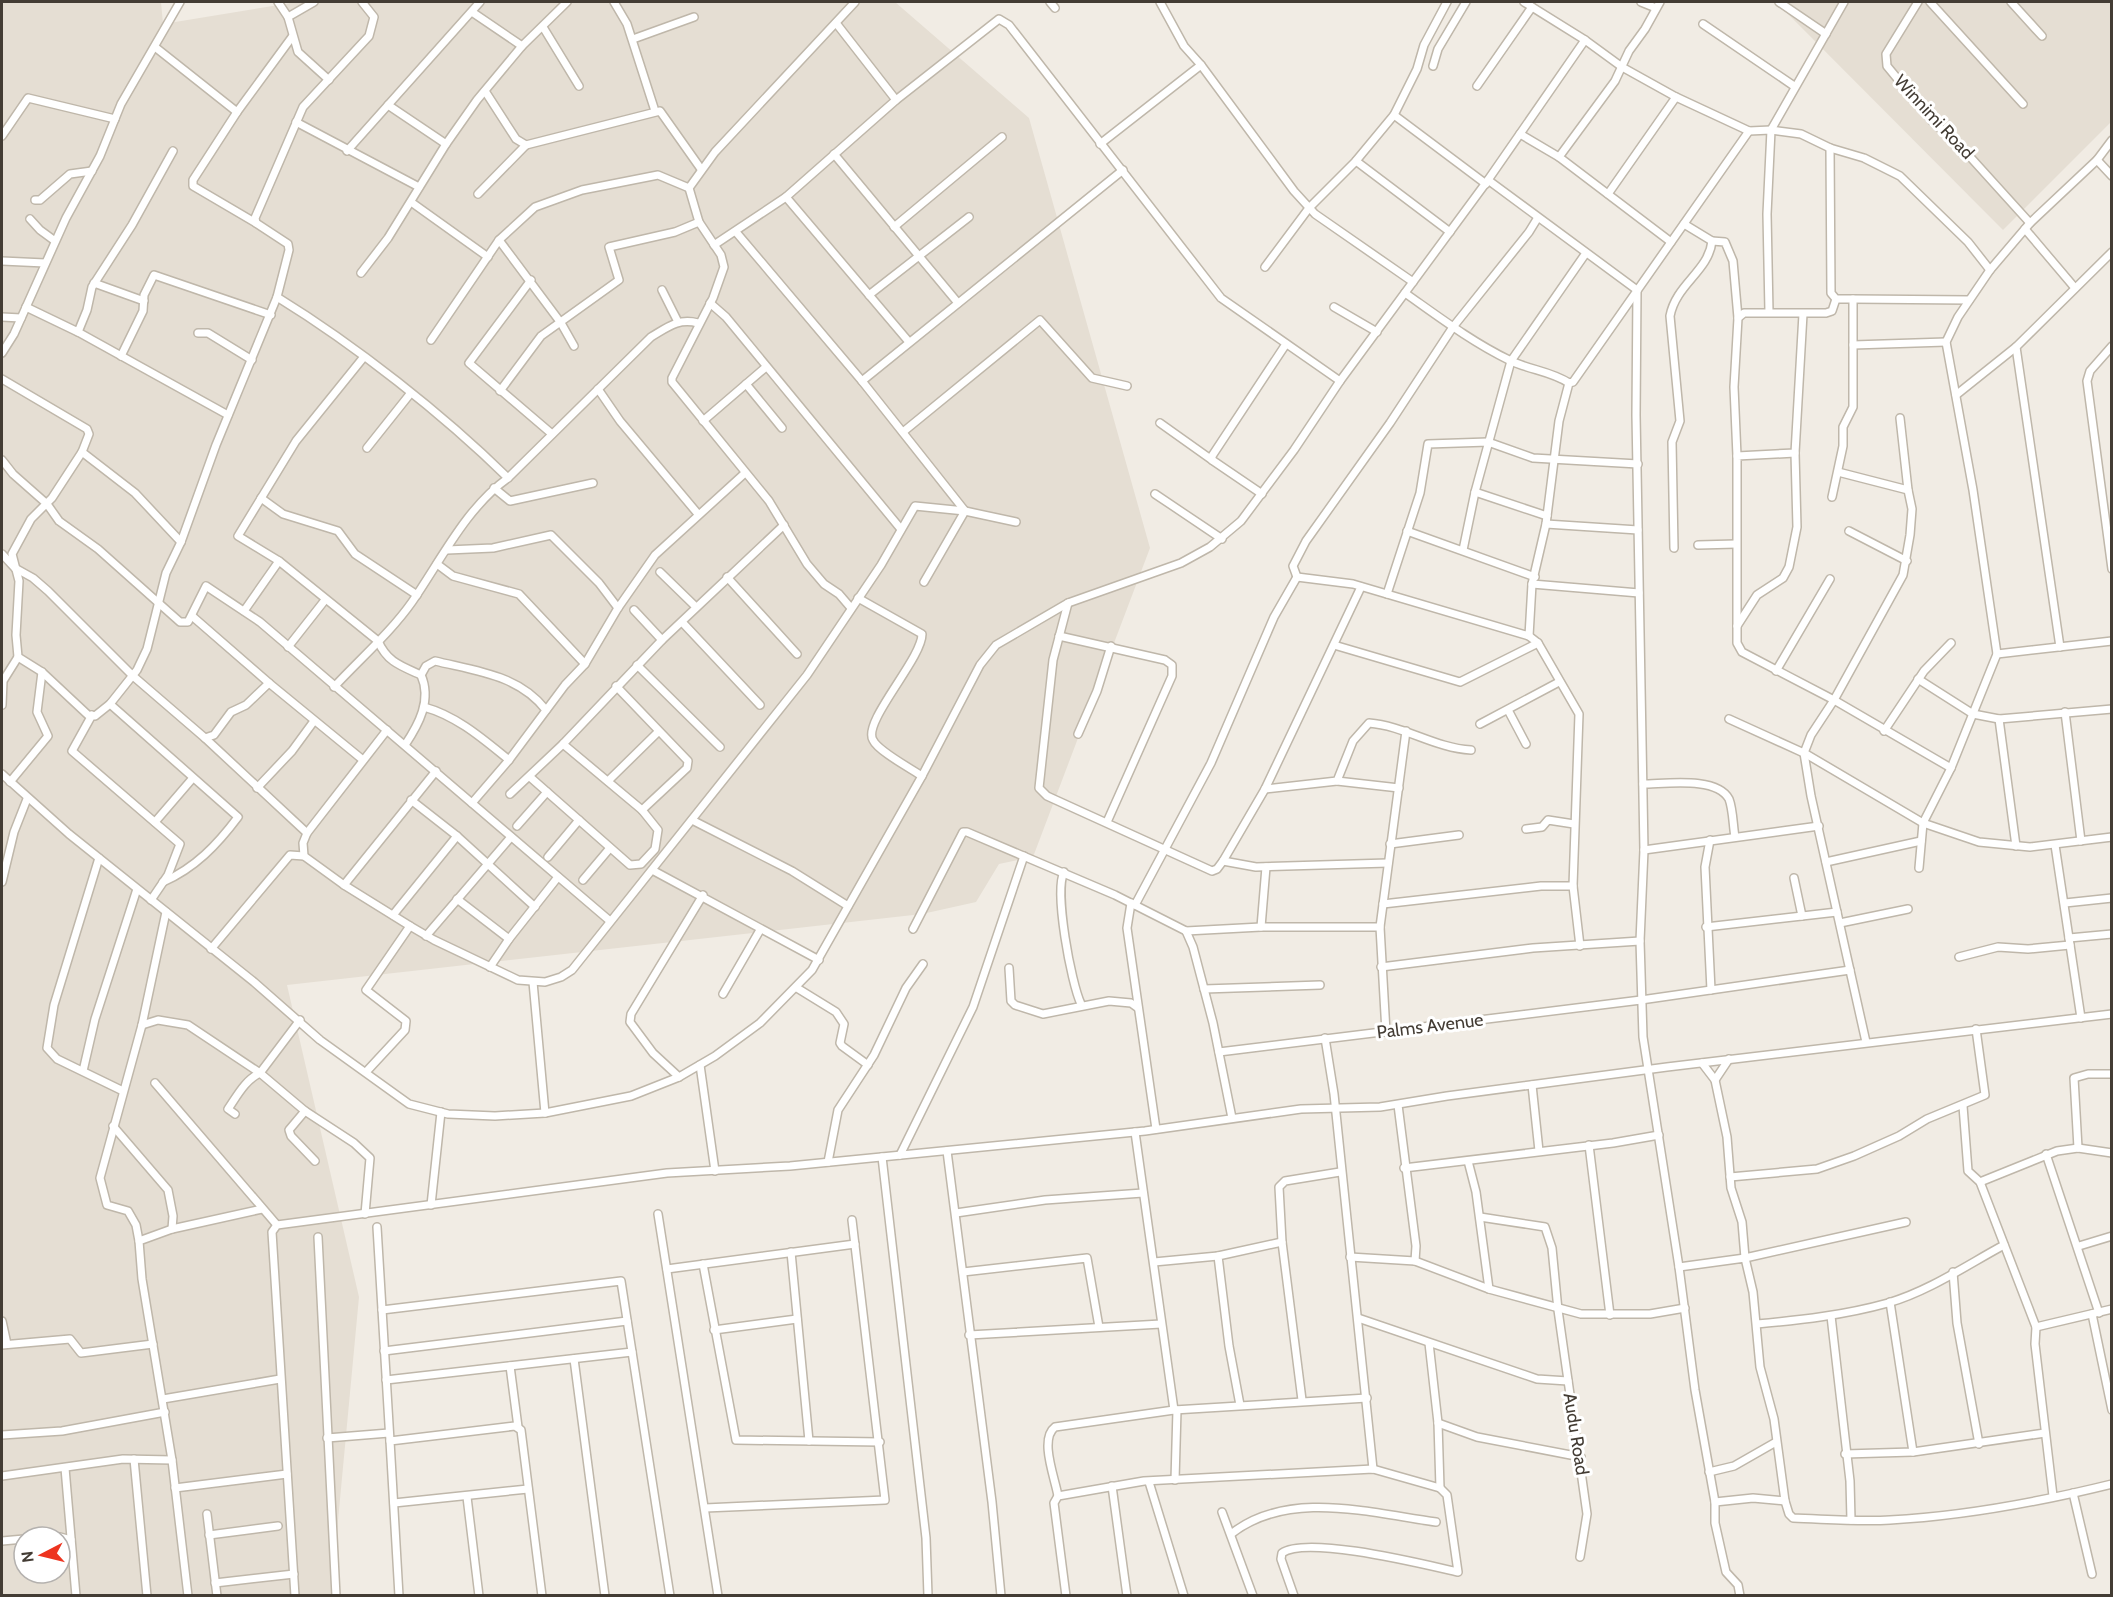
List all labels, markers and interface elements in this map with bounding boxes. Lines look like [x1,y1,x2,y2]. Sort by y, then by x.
street label: Winnimi Road [1889,70,1979,164]
street label: Palms Avenue [1375,1009,1485,1043]
street label: Audu Road [1559,1391,1593,1477]
north arrow [12,1525,72,1585]
text: N [17,1550,38,1564]

